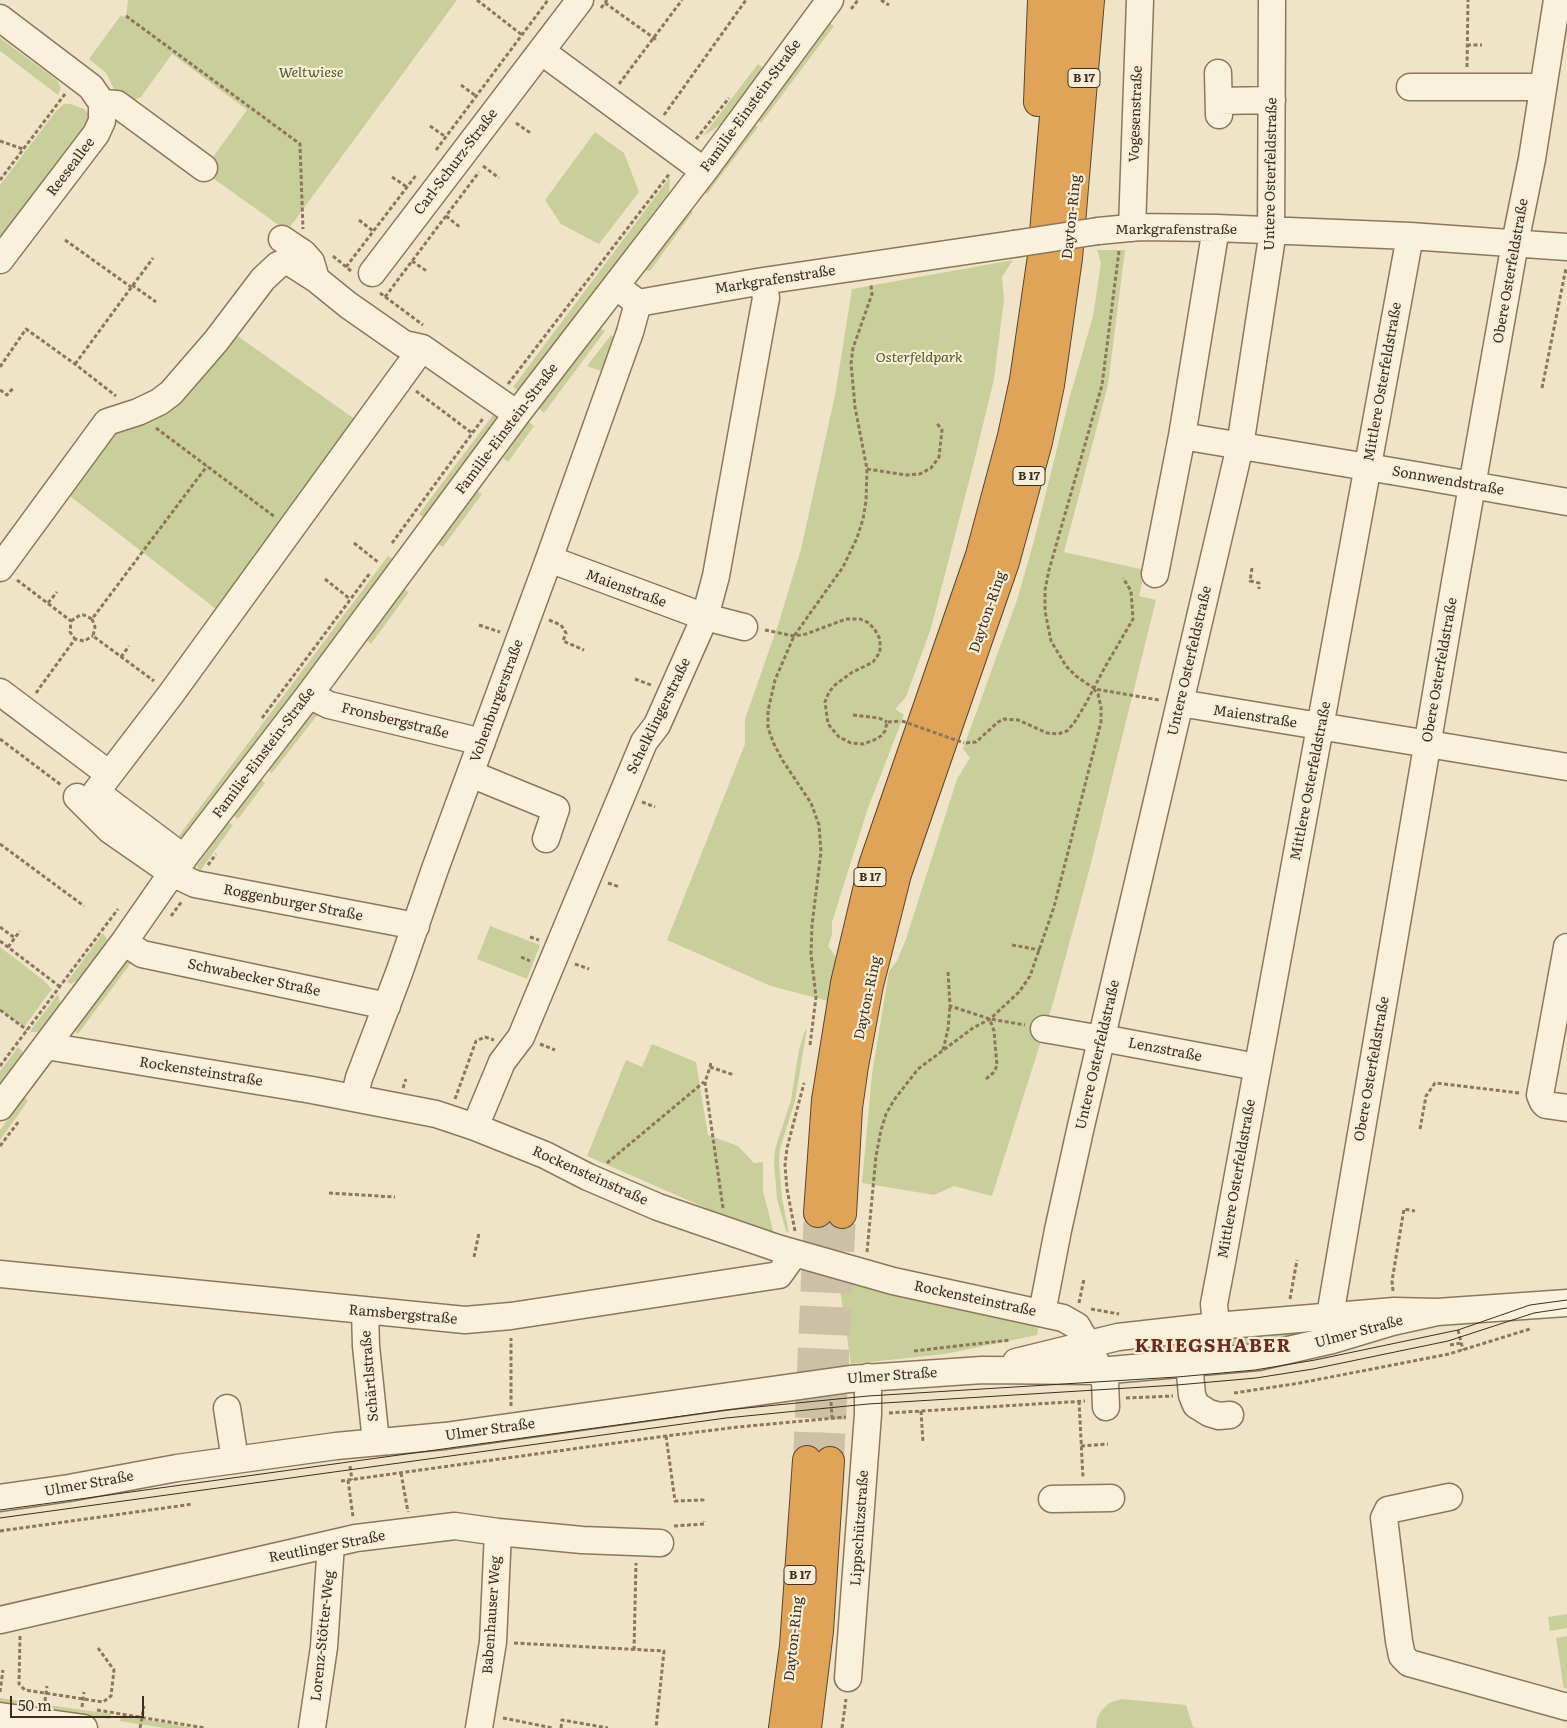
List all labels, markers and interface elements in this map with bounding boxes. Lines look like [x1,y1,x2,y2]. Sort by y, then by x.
street label: Familie-Einstein-Straße [697,36,805,176]
park label: Weltwiese [279,65,343,81]
street label: Vogesenstraße [1126,65,1146,163]
road number: B 17 [1068,68,1100,88]
street label: Untere Osterfeldstraße [1261,97,1281,251]
street label: Carl-Schurz-Straße [411,106,501,218]
street label: Reeseallee [44,134,98,200]
street label: Dayton-Ring [1059,174,1085,260]
street label: Obere Osterfeldstraße [1490,197,1532,345]
street label: Markgrafenstraße [1115,222,1237,238]
street label: Markgrafenstraße [713,262,837,298]
street label: Mittlere Osterfeldstraße [1361,301,1405,463]
park label: Osterfeldpark [875,350,963,366]
street label: Familie-Einstein-Straße [452,360,562,498]
street label: Sonnwendstraße [1391,463,1505,499]
road number: B 17 [1013,466,1045,486]
street label: Maienstraße [583,567,669,611]
street label: Dayton-Ring [966,569,1010,655]
street label: Untere Osterfeldstraße [1165,584,1215,738]
street label: Obere Osterfeldstraße [1419,596,1461,744]
street label: Vohenburgerstraße [467,637,527,765]
street label: Schelklingerstraße [624,655,694,777]
street label: Familie-Einstein-Straße [209,684,319,822]
street label: Fronsbergstraße [339,700,451,742]
street label: Mittlere Osterfeldstraße [1287,700,1335,862]
street label: Maienstraße [1212,702,1298,732]
road number: B 17 [854,868,886,886]
street label: Roggenburger Straße [222,881,364,925]
street label: Dayton-Ring [851,955,885,1041]
street label: Schwabecker Straße [186,956,322,1000]
street label: Untere Osterfeldstraße [1073,978,1123,1132]
street label: Obere Osterfeldstraße [1351,995,1393,1143]
street label: Lenzstraße [1127,1035,1203,1065]
street label: Rockensteinstraße [138,1054,264,1090]
street label: Mittlere Osterfeldstraße [1215,1098,1259,1260]
street label: Rockensteinstraße [530,1143,650,1209]
street label: Rockensteinstraße [912,1278,1038,1320]
street label: Ramsbergstraße [348,1302,458,1328]
street label: Ulmer Straße [1313,1312,1405,1352]
street label: Schärtlstraße [358,1330,382,1422]
district label: KRIEGSHABER [1133,1335,1293,1357]
street label: Ulmer Straße [846,1364,938,1388]
street label: Ulmer Straße [444,1415,536,1445]
street label: Ulmer Straße [43,1468,135,1500]
street label: Lippschützstraße [848,1470,872,1586]
street label: Reutlinger Straße [267,1527,387,1567]
street label: Babenhauser Weg [479,1555,505,1675]
road number: B 17 [784,1566,816,1584]
street label: Lorenz-Stötter-Weg [308,1570,338,1702]
street label: Dayton-Ring [781,1596,807,1682]
scale bar [12,1686,146,1718]
text: 50 m [18,1693,52,1716]

